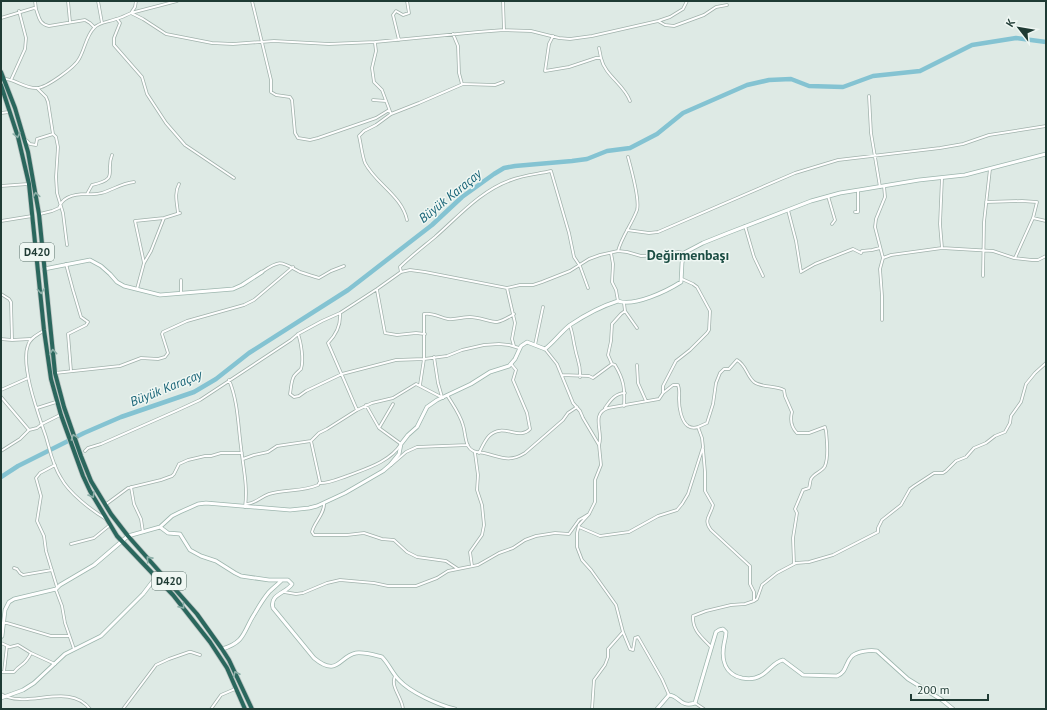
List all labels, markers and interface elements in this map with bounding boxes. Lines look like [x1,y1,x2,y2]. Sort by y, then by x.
north arrow [999,8,1039,48]
text: K [1003,16,1018,29]
one-way arrow [12,132,21,139]
water label: Büyük Karaçay [415,165,486,227]
one-way arrow [32,192,41,198]
road number: D420 [20,243,54,261]
district label: Değirmenbaşı [647,246,729,264]
one-way arrow [36,288,45,294]
one-way arrow [49,349,58,355]
water label: Büyük Karaçay [127,365,206,410]
one-way arrow [70,434,79,441]
one-way arrow [88,491,95,498]
one-way arrow [147,557,154,564]
road number: D420 [152,572,186,590]
one-way arrow [178,602,185,609]
one-way arrow [233,670,241,678]
scale bar [911,676,988,702]
text: 200 m [917,682,950,697]

